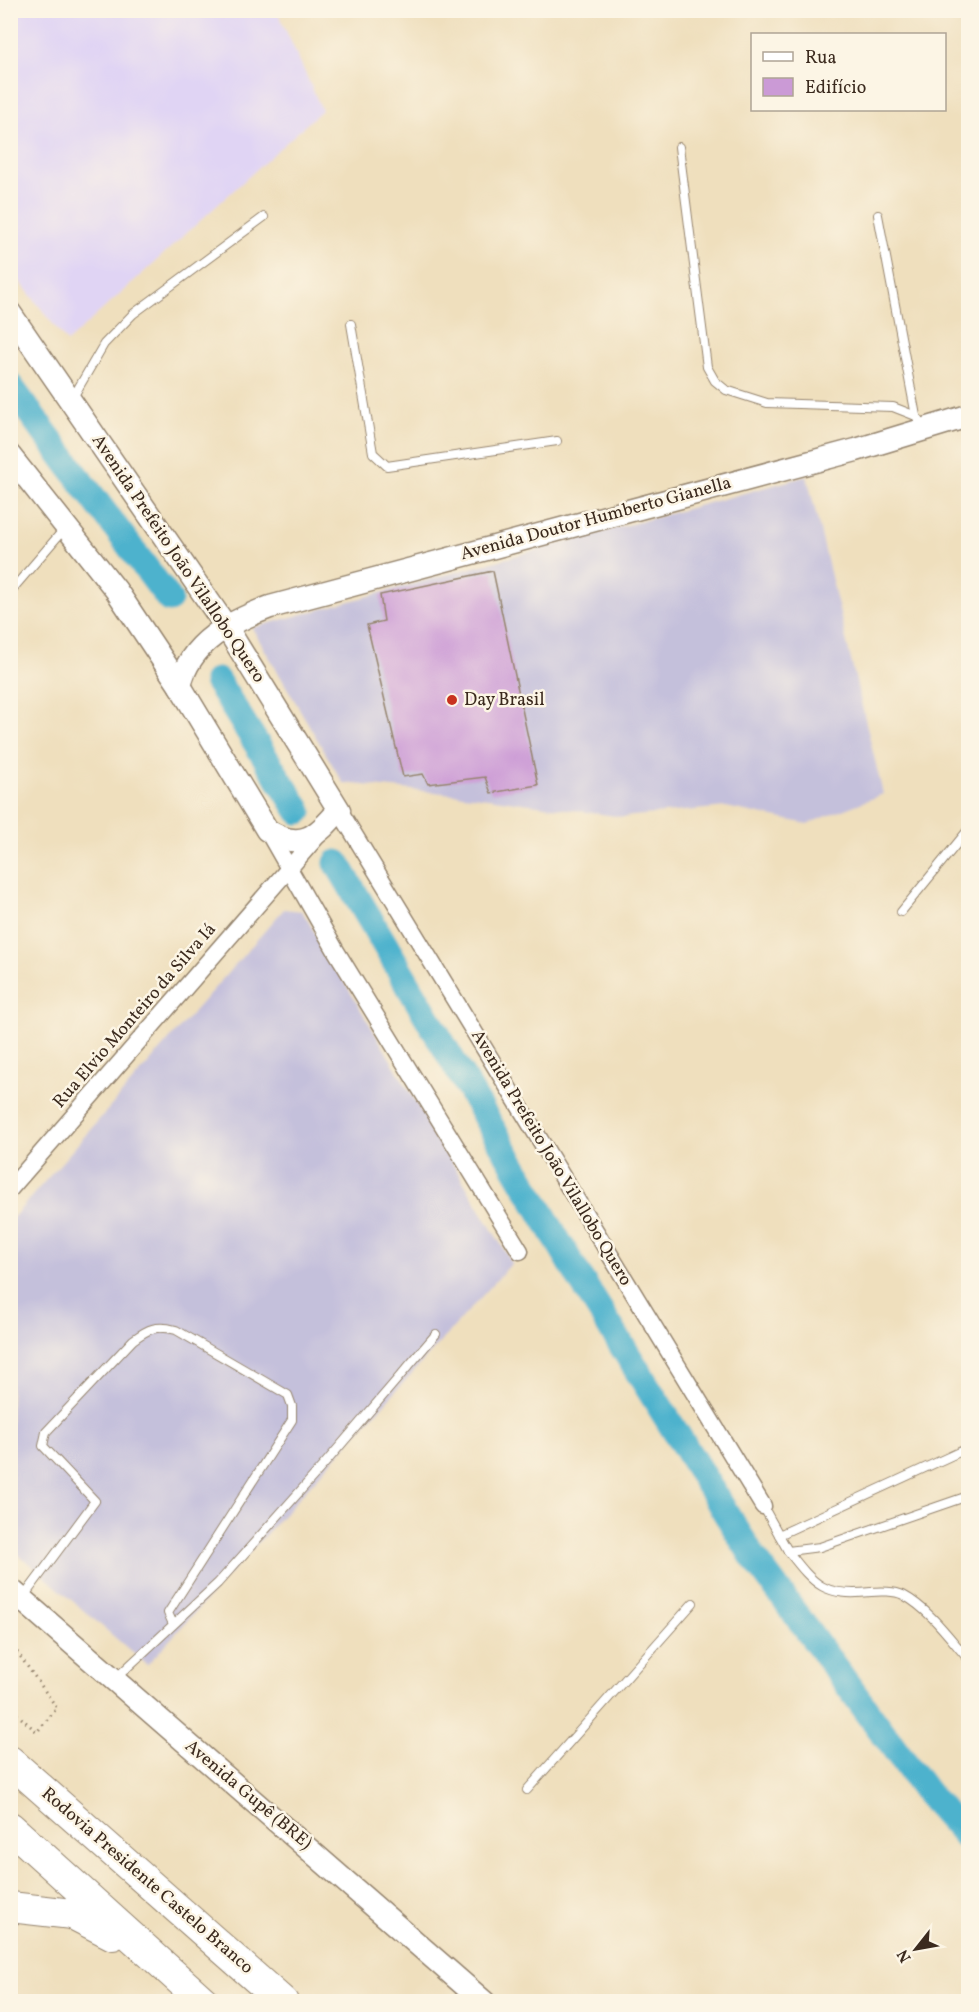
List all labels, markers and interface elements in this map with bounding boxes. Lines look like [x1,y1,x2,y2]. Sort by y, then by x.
legend [751,33,946,111]
text: Rua [805,46,836,71]
text: Edifício [805,76,866,101]
street label: Avenida Prefeito João Vilallobo Quero [85,430,271,688]
street label: Avenida Doutor Humberto Gianella [458,471,734,567]
place label: Day Brasil [464,688,545,713]
marker: Day Brasil [445,693,459,707]
street label: Rua Elvio Monteiro da Silva Iá [48,918,222,1114]
street label: Avenida Prefeito João Vilallobo Quero [464,1025,638,1291]
street label: Avenida Gupê (BRE) [179,1734,317,1856]
street label: Rodovia Presidente Castelo Branco [36,1782,258,1980]
north arrow [886,1919,946,1979]
text: N [892,1945,917,1966]

